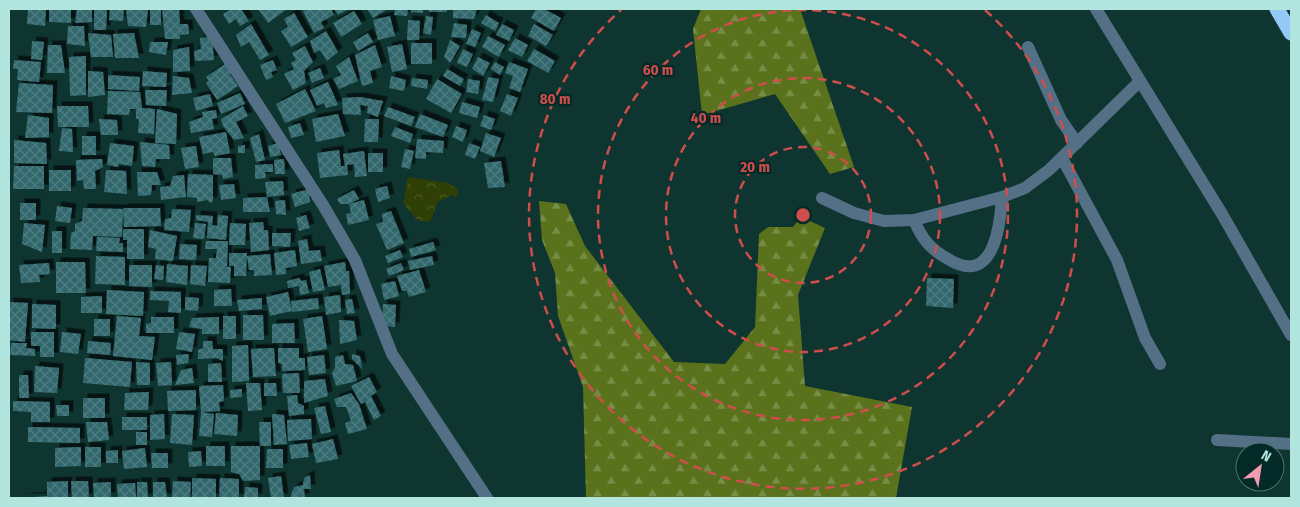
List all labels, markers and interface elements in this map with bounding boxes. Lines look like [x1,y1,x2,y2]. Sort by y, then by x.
text: 60 m [643,61,673,79]
text: 80 m [540,90,570,108]
text: 40 m [691,109,721,127]
text: 20 m [739,158,770,176]
centre of rings [794,206,812,224]
north arrow [1235,442,1285,492]
text: N [1258,447,1274,466]

